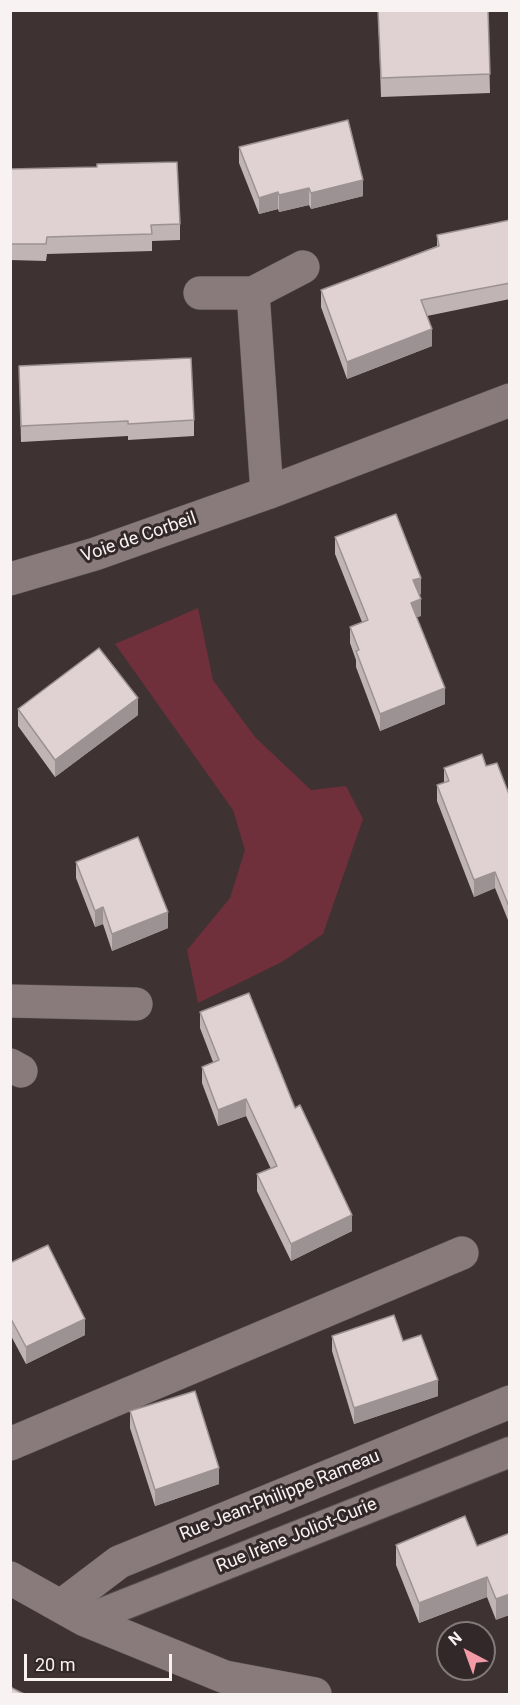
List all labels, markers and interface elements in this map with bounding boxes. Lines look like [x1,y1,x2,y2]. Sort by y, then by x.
street label: Voie de Corbeil [79,508,199,568]
street label: Rue Jean-Philippe Rameau [177,1446,383,1546]
street label: Rue Irène Joliot-Curie [214,1494,380,1578]
north arrow [436,1621,496,1681]
text: N [445,1628,466,1649]
scale bar [27,1642,176,1680]
text: 20 m [35,1654,75,1675]

